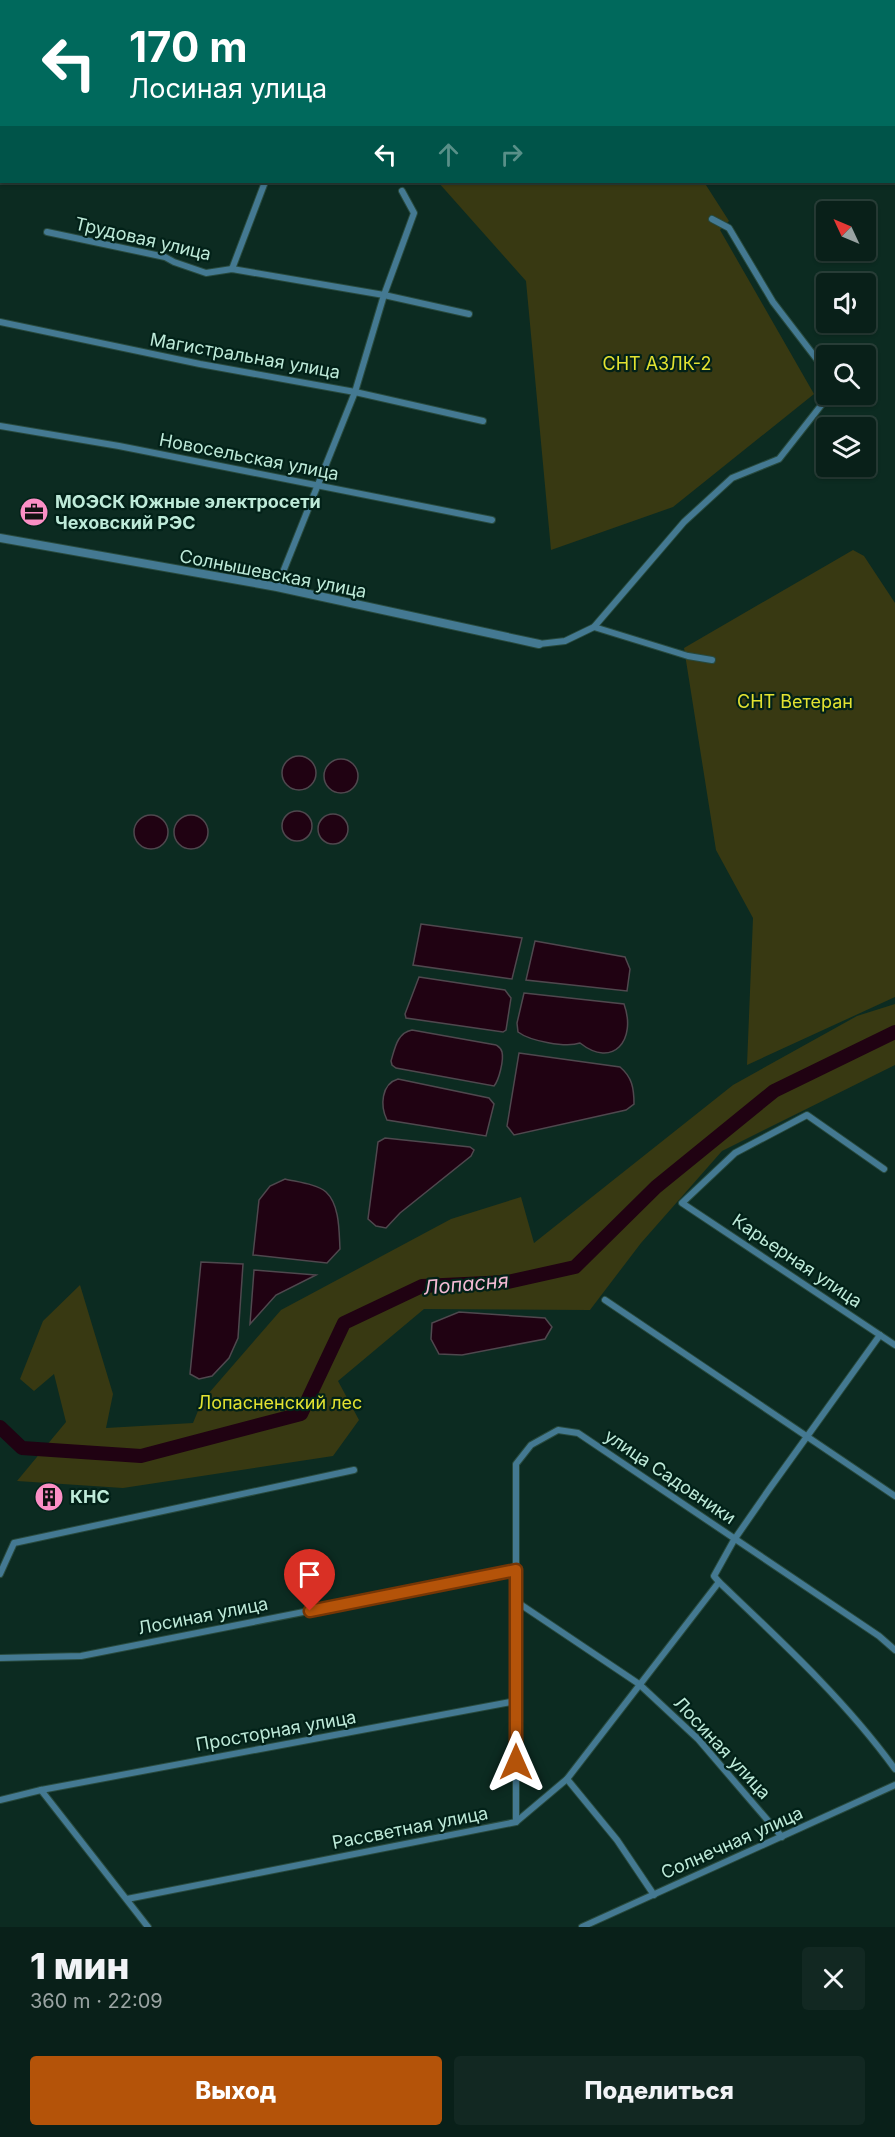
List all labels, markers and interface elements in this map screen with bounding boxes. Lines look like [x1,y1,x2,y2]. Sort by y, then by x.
text: 170 m [129,21,247,72]
icon: left [30,24,108,102]
text: Лосиная улица [129,72,327,105]
icon: left [369,138,402,171]
icon: ahead [432,138,465,171]
icon: right [495,138,528,171]
north arrow [816,201,876,261]
map controls [816,201,876,477]
street label: Трудовая улица [73,213,213,264]
button: sound [816,273,876,333]
street label: Магистральная улица [148,328,342,383]
button: search [816,345,876,405]
park label: СНТ АЗЛК-2 [602,353,712,374]
button: layers [816,417,876,477]
street label: Новосельская улица [157,429,341,484]
place label: МОЭСК Южные электросети Чеховский РЭС [55,491,321,533]
office icon: МОЭСК Южные электросети Чеховский РЭС [18,496,50,528]
street label: Солнышевская улица [178,545,368,602]
park label: СНТ Ветеран [737,691,853,712]
street label: Карьерная улица [729,1209,866,1312]
water label: Лопасня [422,1268,510,1300]
park label: Лопасненский лес [198,1392,362,1413]
street label: улица Садовники [601,1425,740,1528]
building icon: КНС [33,1481,65,1513]
place label: КНС [70,1486,110,1507]
pin [284,1549,335,1611]
icon: arrive [293,1558,326,1591]
street label: Лосиная улица [136,1593,270,1638]
street label: Лосиная улица [670,1692,775,1803]
street label: Просторная улица [194,1706,358,1755]
position arrow [484,1730,548,1794]
street label: Рассветная улица [330,1802,490,1853]
street label: Солнечная улица [658,1802,806,1883]
text: 1 мин [30,1944,129,1988]
button: close [802,1947,865,2010]
text: 360 m · 22:09 [30,1989,163,2013]
button: Выход [30,2056,442,2125]
button: Поделиться [454,2056,865,2125]

